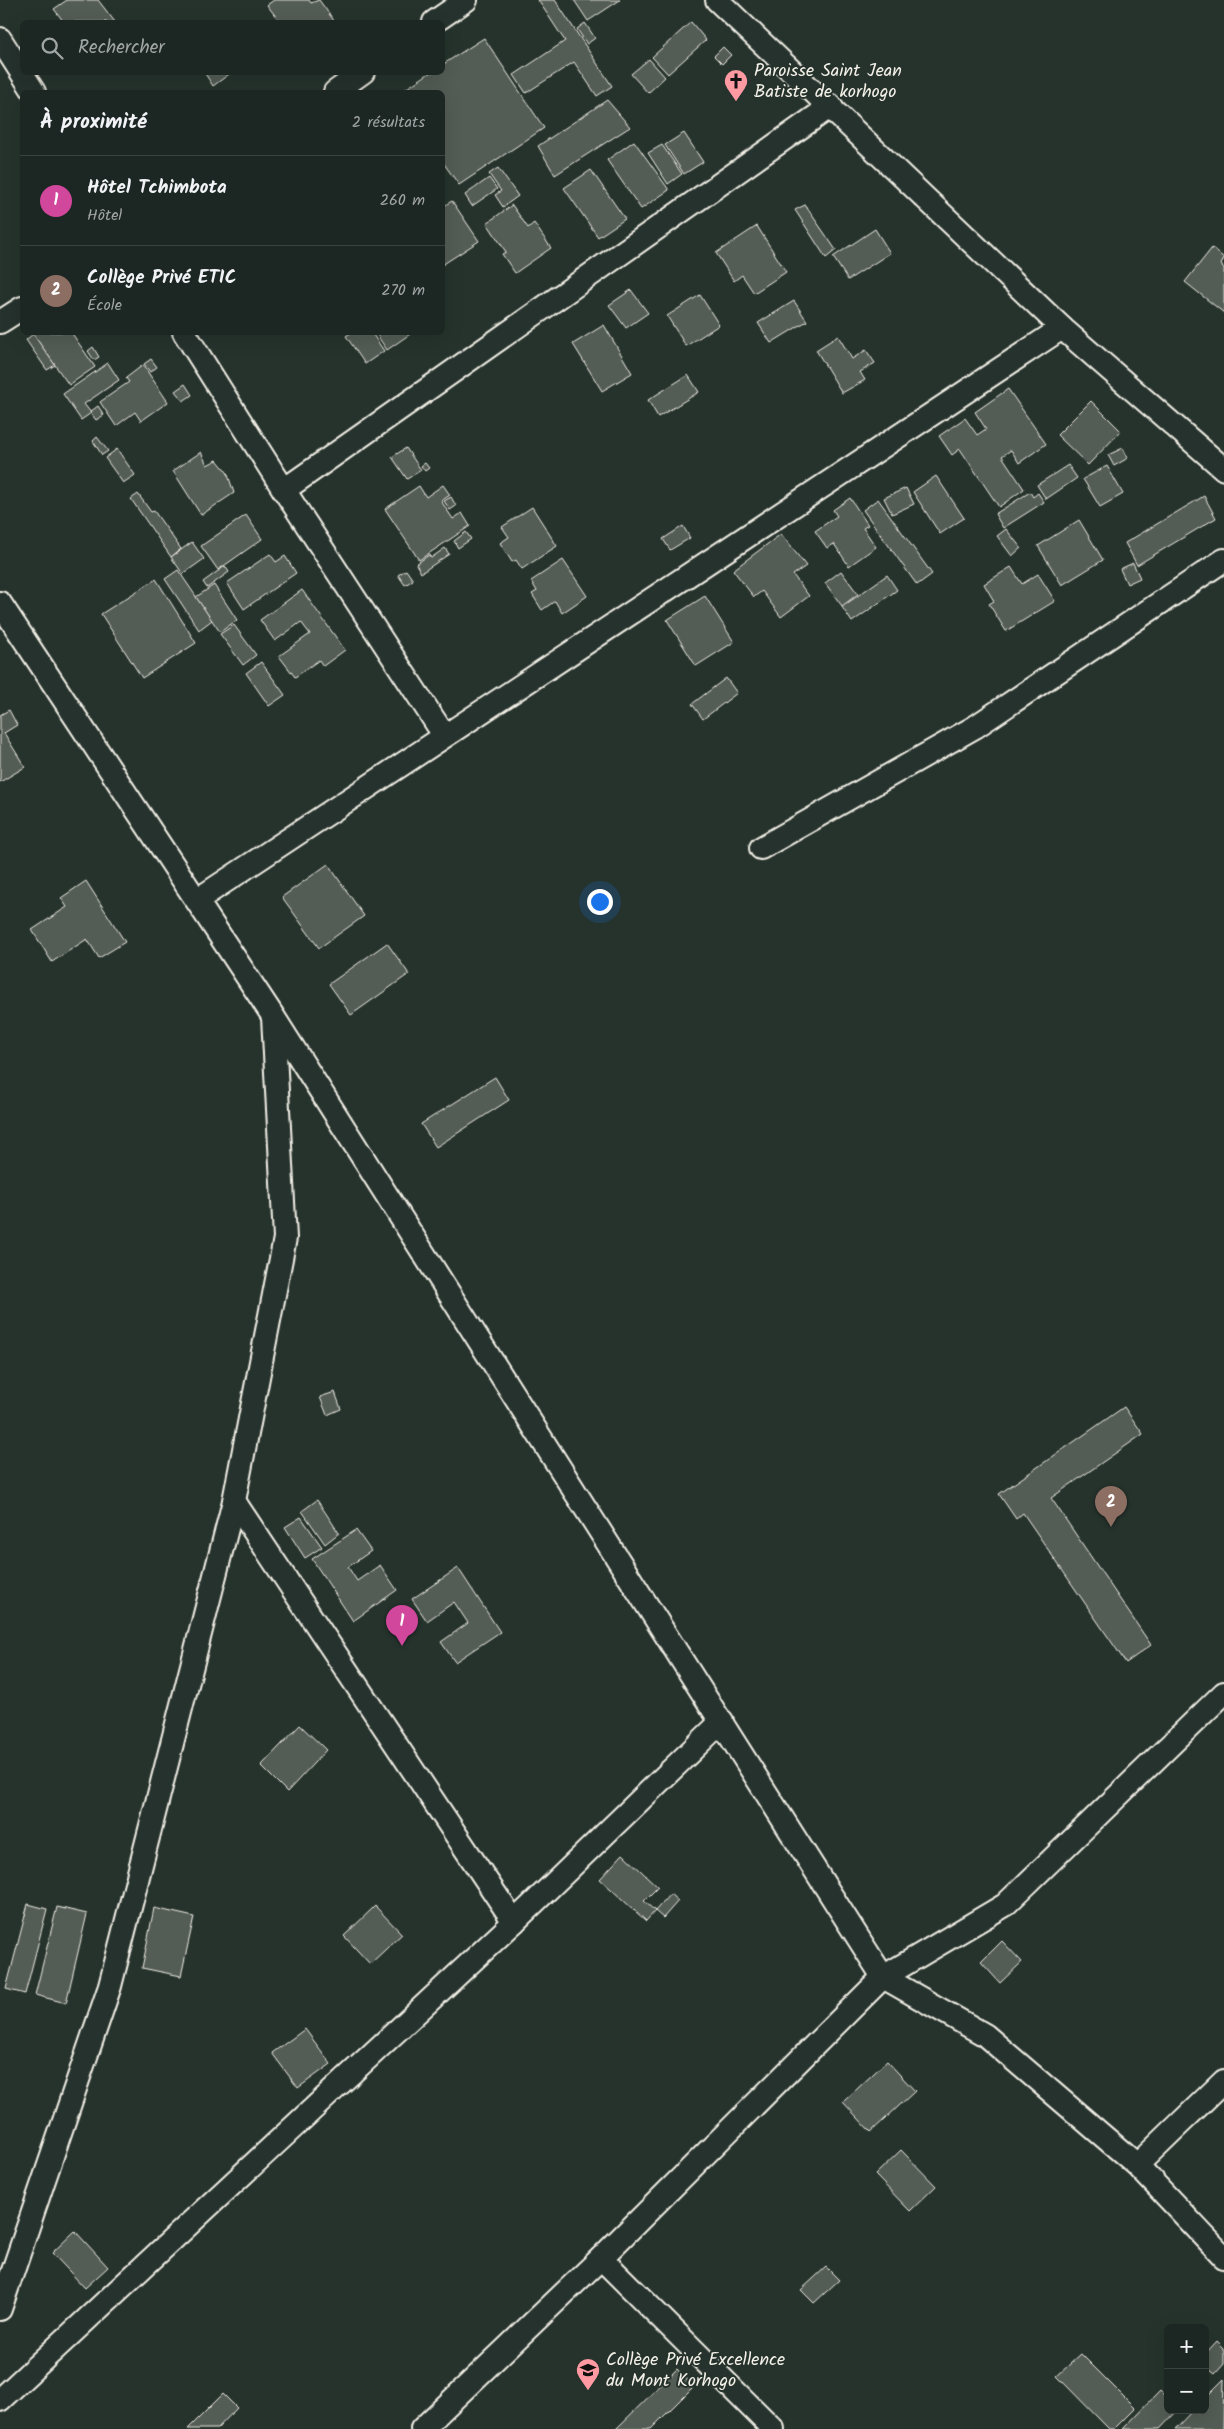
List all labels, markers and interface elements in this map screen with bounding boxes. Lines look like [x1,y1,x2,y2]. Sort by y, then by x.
search box [20,20,445,75]
text: Rechercher [78,33,165,63]
icon: search [38,34,66,62]
place label: Paroisse Saint Jean Batiste de korhogo [754,57,902,107]
church icon: Paroisse Saint Jean Batiste de korhogo [723,68,749,102]
text: À proximité [40,106,147,139]
text: 2 résultats [352,110,425,135]
text: Hôtel Tchimbota [87,173,227,203]
text: 1 [54,188,58,213]
text: 260 m [380,188,425,213]
text: Hôtel [87,203,122,228]
text: Collège Privé ETIC [87,263,236,293]
text: 2 [51,278,61,303]
text: 270 m [381,278,425,303]
text: École [87,293,122,318]
your location [587,889,613,915]
pin: 2 [1095,1486,1127,1527]
pin: 1 [386,1605,418,1646]
map controls [1164,2324,1209,2414]
button: + [1164,2324,1209,2369]
place label: Collège Privé Excellence du Mont Korhogo [606,2346,785,2396]
school or university icon: Collège Privé Excellence du Mont Korhogo [575,2357,601,2391]
button: − [1164,2369,1209,2414]

